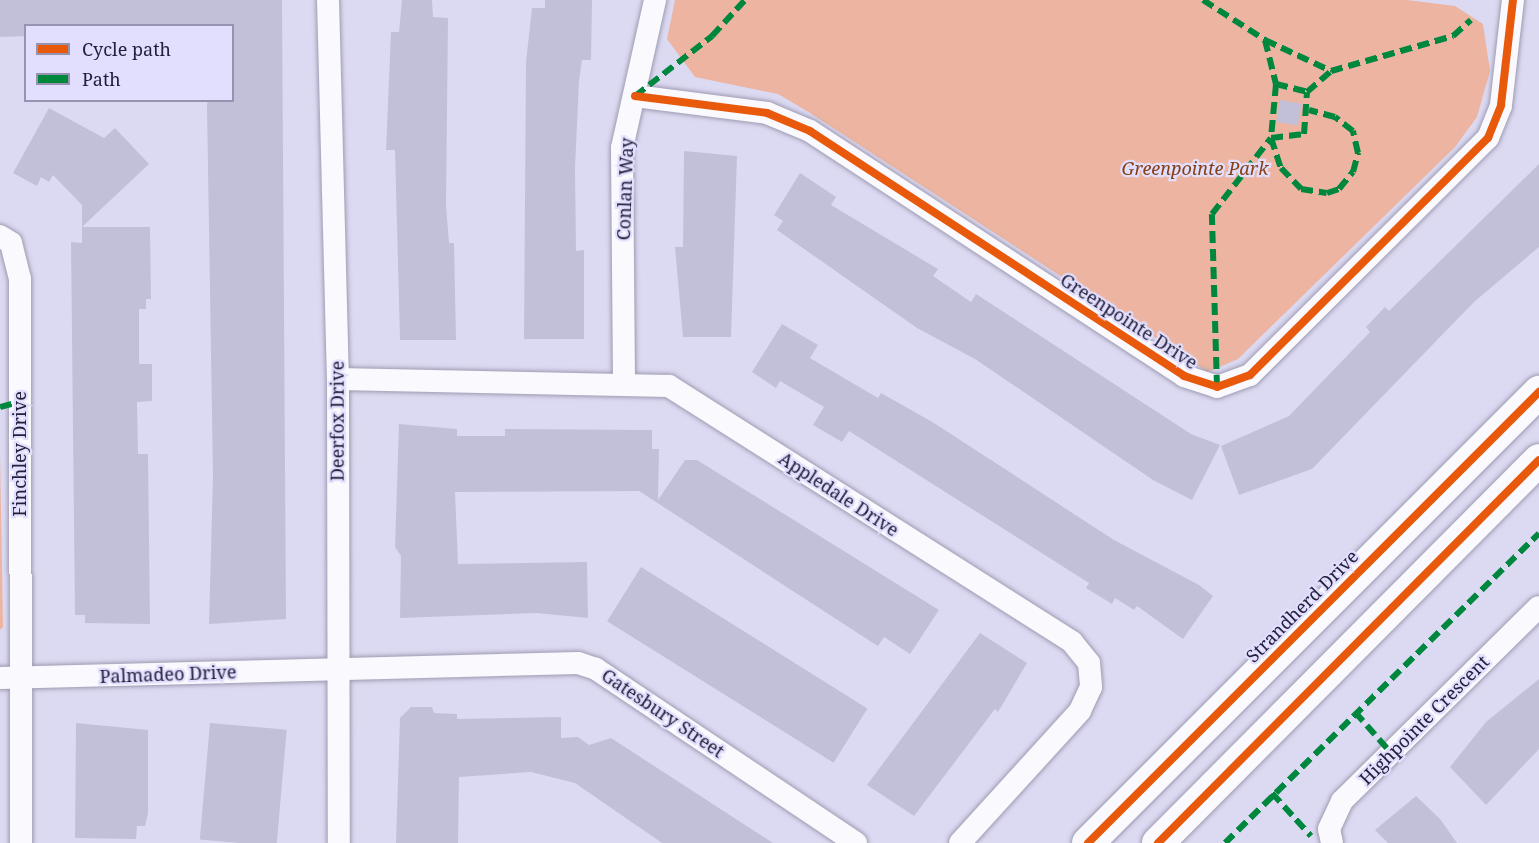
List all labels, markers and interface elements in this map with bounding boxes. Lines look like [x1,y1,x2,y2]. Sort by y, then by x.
legend [24,24,234,102]
text: Cycle path [82,37,171,61]
text: Path [82,67,121,91]
street label: Conlan Way [612,137,638,241]
park label: Greenpointe Park [1122,157,1268,179]
street label: Greenpointe Drive [1056,269,1202,373]
street label: Deerfox Drive [326,361,348,481]
street label: Finchley Drive [8,391,30,517]
street label: Appledale Drive [775,447,903,541]
street label: Strandherd Drive [1241,545,1363,667]
street label: Highpointe Crescent [1355,651,1493,789]
street label: Palmadeo Drive [99,661,237,687]
street label: Gatesbury Street [598,664,728,762]

